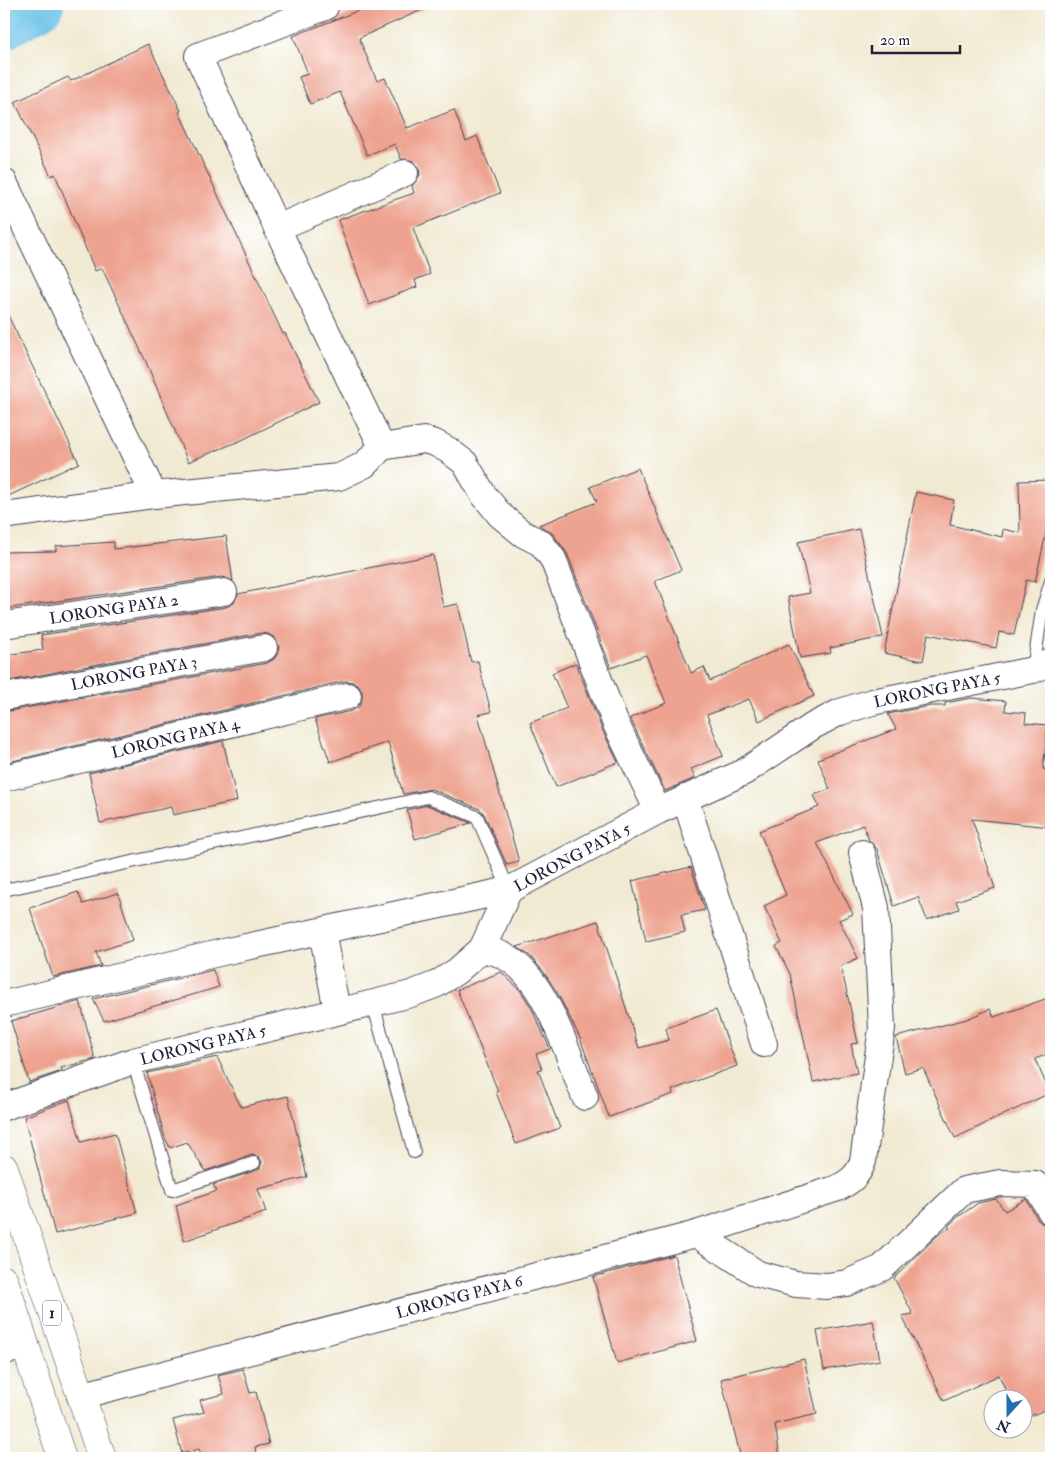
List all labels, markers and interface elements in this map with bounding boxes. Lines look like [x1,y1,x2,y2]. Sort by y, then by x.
scale bar [872,22,960,54]
text: 20 m [880,31,910,50]
street label: LORONG PAYA 2 [48,590,180,629]
street label: LORONG PAYA 3 [69,652,199,695]
street label: LORONG PAYA 5 [872,668,1002,712]
street label: LORONG PAYA 4 [110,713,243,763]
street label: LORONG PAYA 5 [511,818,634,897]
street label: LORONG PAYA 5 [138,1020,268,1070]
street label: LORONG PAYA 6 [394,1271,526,1323]
road number: 1 [43,1300,61,1326]
north arrow [982,1390,1032,1440]
text: N [994,1415,1013,1436]

